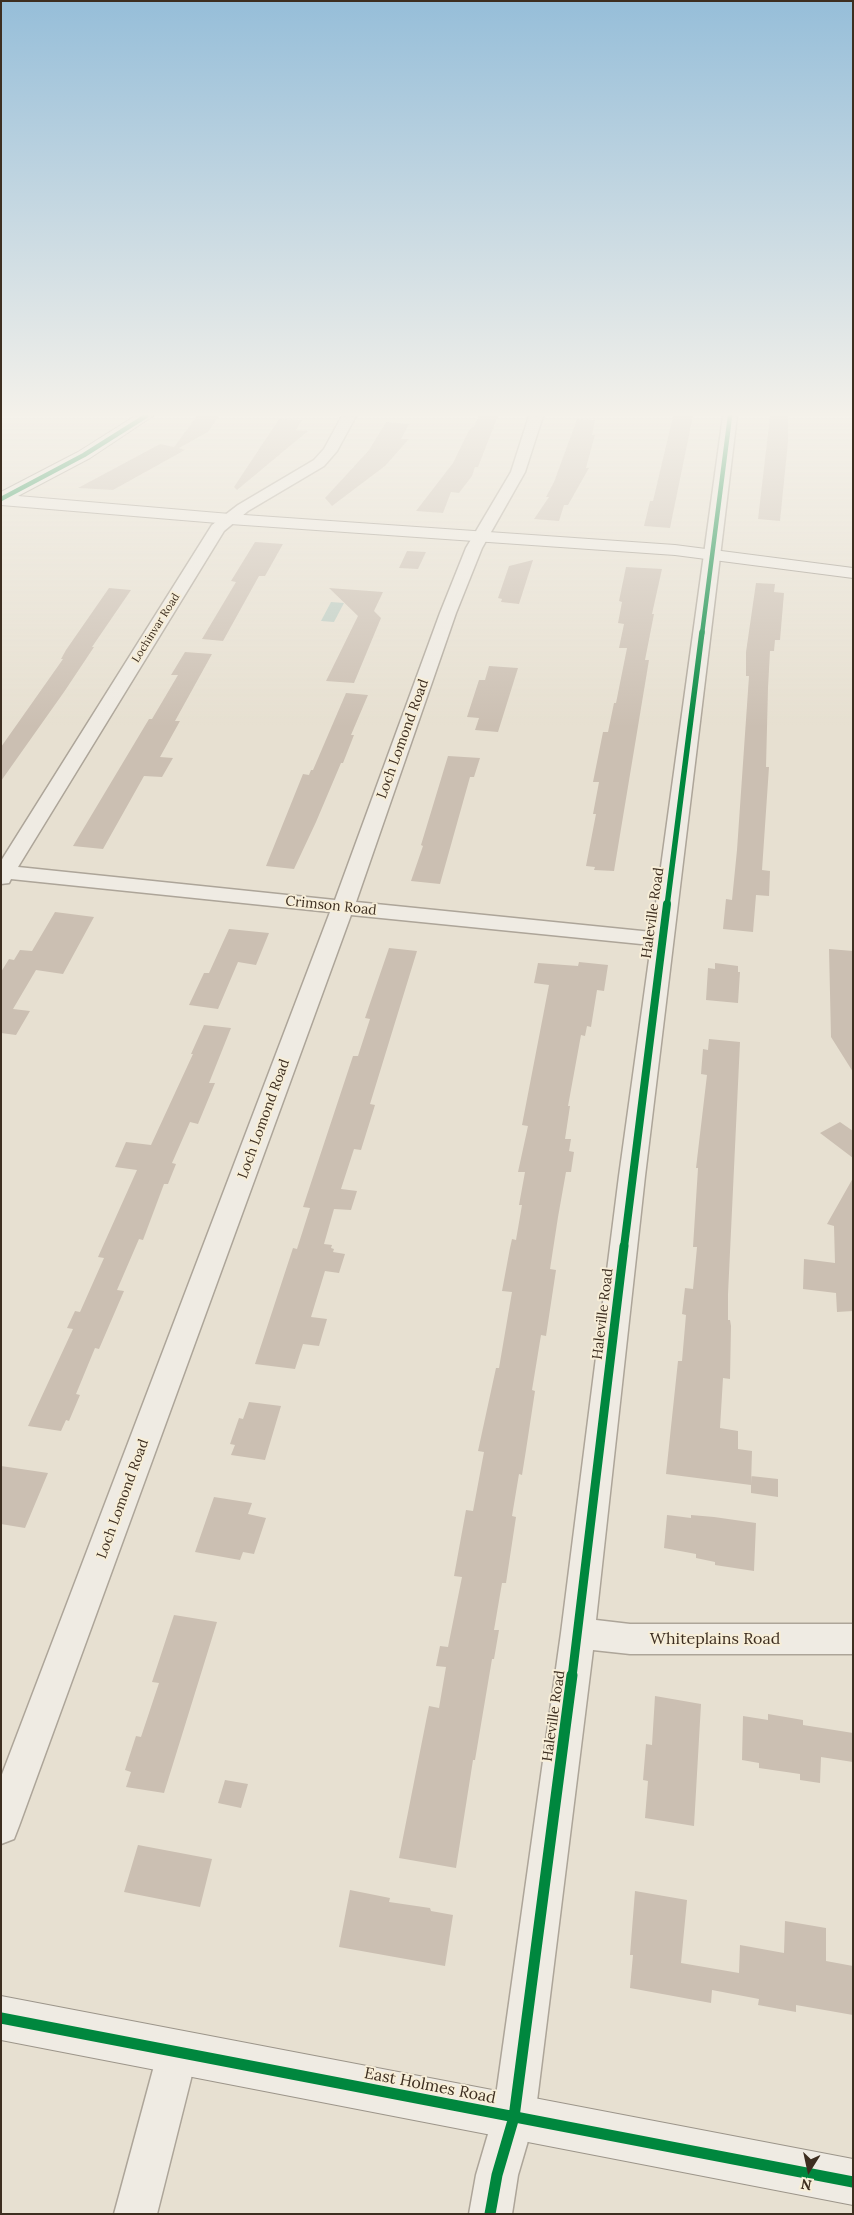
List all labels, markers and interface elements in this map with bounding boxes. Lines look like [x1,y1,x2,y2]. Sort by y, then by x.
street label: Lochinvar Road [129,591,183,665]
street label: Loch Lomond Road [374,677,432,801]
street label: Haleville Road [638,866,668,960]
street label: Crimson Road [285,893,377,919]
street label: Loch Lomond Road [235,1057,293,1181]
street label: Haleville Road [589,1267,617,1361]
street label: Loch Lomond Road [94,1437,152,1561]
street label: Whiteplains Road [650,1629,780,1649]
street label: Haleville Road [539,1669,569,1763]
street label: East Holmes Road [363,2064,497,2108]
north arrow [784,2145,834,2195]
text: N [800,2175,813,2195]

